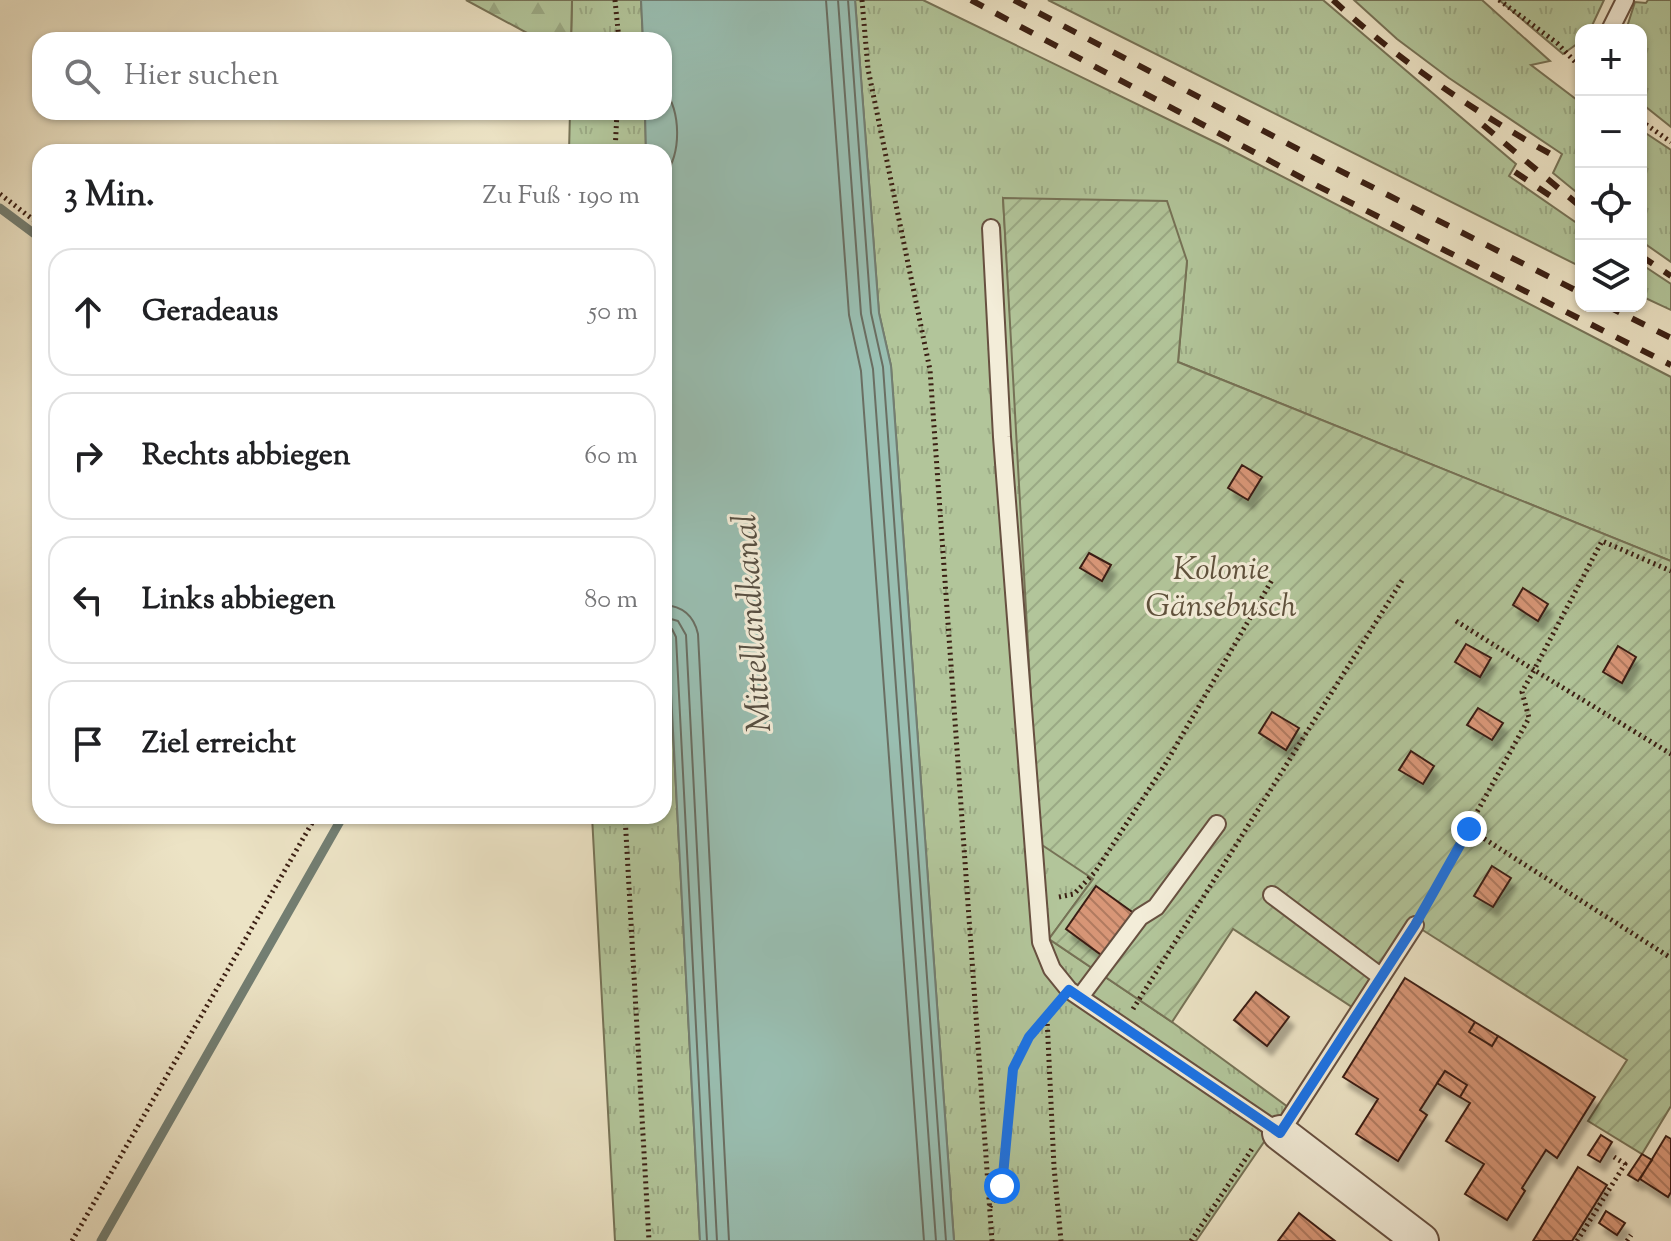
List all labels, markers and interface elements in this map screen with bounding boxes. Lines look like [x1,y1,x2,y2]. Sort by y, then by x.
map controls [1575,24,1647,312]
button: + [1575,24,1647,96]
search box [32,32,672,120]
icon: search [60,54,104,98]
text: Hier suchen [124,55,279,98]
button: − [1575,96,1647,168]
button: locate [1575,168,1647,240]
text: 3 Min. [64,172,155,221]
text: Zu Fuß · 190 m [483,178,640,215]
button: layers [1575,240,1647,312]
icon: ahead [66,290,110,334]
text: Geradeaus [142,291,278,334]
text: 50 m [588,294,638,331]
icon: right [66,434,110,478]
text: Rechts abbiegen [142,435,350,478]
text: 60 m [584,438,638,475]
water label: Mittellandkanal [722,512,786,734]
park label: Kolonie Gänsebusch [1145,548,1297,631]
icon: left [66,578,110,622]
text: Links abbiegen [142,579,335,622]
text: 80 m [584,582,638,619]
icon: arrive [66,722,110,766]
text: Ziel erreicht [142,723,296,766]
route end [1451,811,1487,847]
route start [984,1168,1020,1204]

